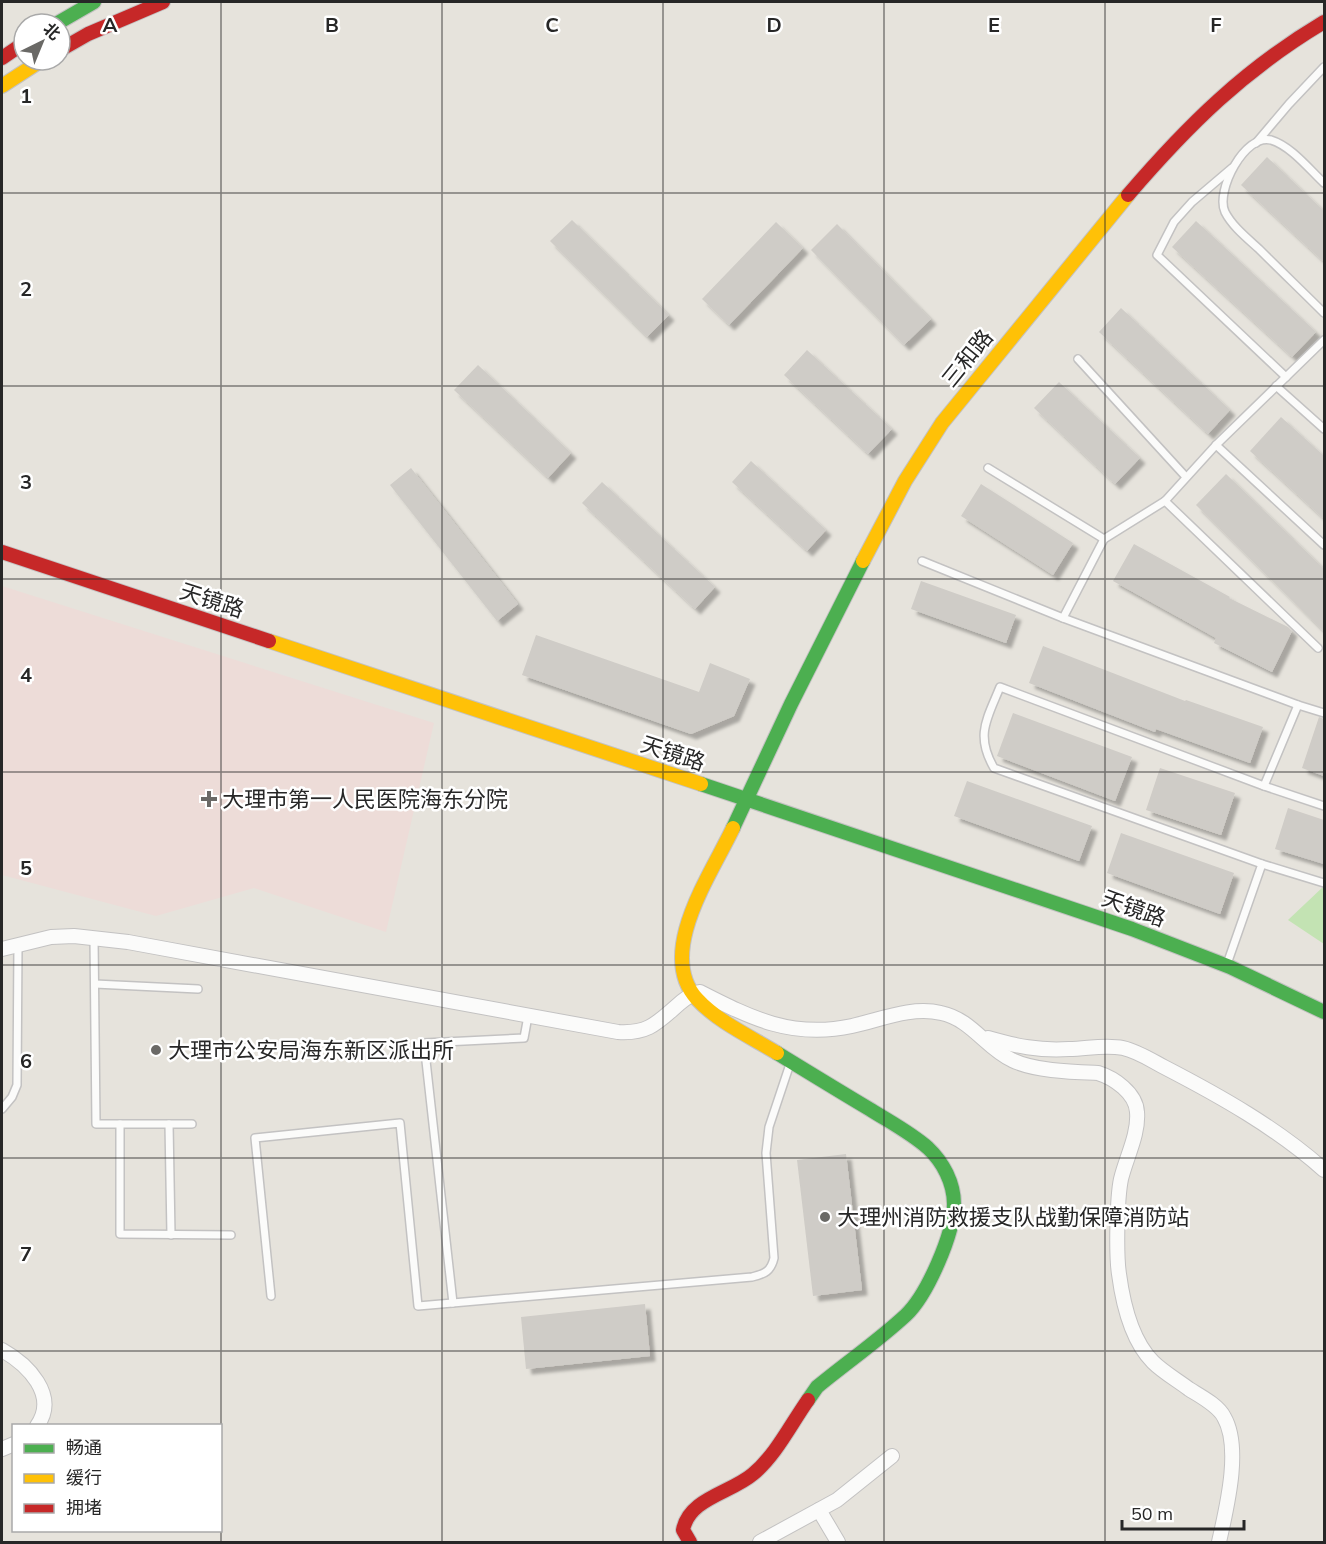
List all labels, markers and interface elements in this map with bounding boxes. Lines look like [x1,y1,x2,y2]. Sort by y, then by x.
north arrow [12,12,72,72]
text: A [103,12,118,37]
text: B [325,12,339,37]
text: C [545,12,559,37]
text: D [766,12,782,37]
text: E [988,12,1000,37]
text: F [1210,12,1222,37]
text: 北 [40,18,65,44]
text: 1 [20,83,32,108]
text: 2 [20,276,32,301]
street label: 三和路 [935,324,999,392]
text: 3 [20,469,32,494]
street label: 天镜路 [176,576,248,624]
text: 4 [20,662,32,687]
street label: 天镜路 [637,729,709,777]
place label: 大理市第一人民医院海东分院 [222,785,508,813]
marker: 大理市第一人民医院海东分院 [200,790,218,808]
text: 5 [20,855,32,880]
street label: 天镜路 [1098,884,1170,932]
place label: 大理市公安局海东新区派出所 [168,1036,454,1064]
marker: 大理市公安局海东新区派出所 [149,1043,163,1057]
text: 6 [20,1048,32,1073]
place label: 大理州消防救援支队战勤保障消防站 [837,1203,1189,1231]
marker: 大理州消防救援支队战勤保障消防站 [818,1210,832,1224]
text: 7 [20,1241,32,1266]
legend [12,1424,222,1532]
text: 畅通 [66,1436,102,1459]
text: 缓行 [66,1466,102,1489]
scale bar [1122,1493,1244,1531]
text: 拥堵 [66,1496,102,1519]
text: 50 m [1131,1502,1173,1525]

